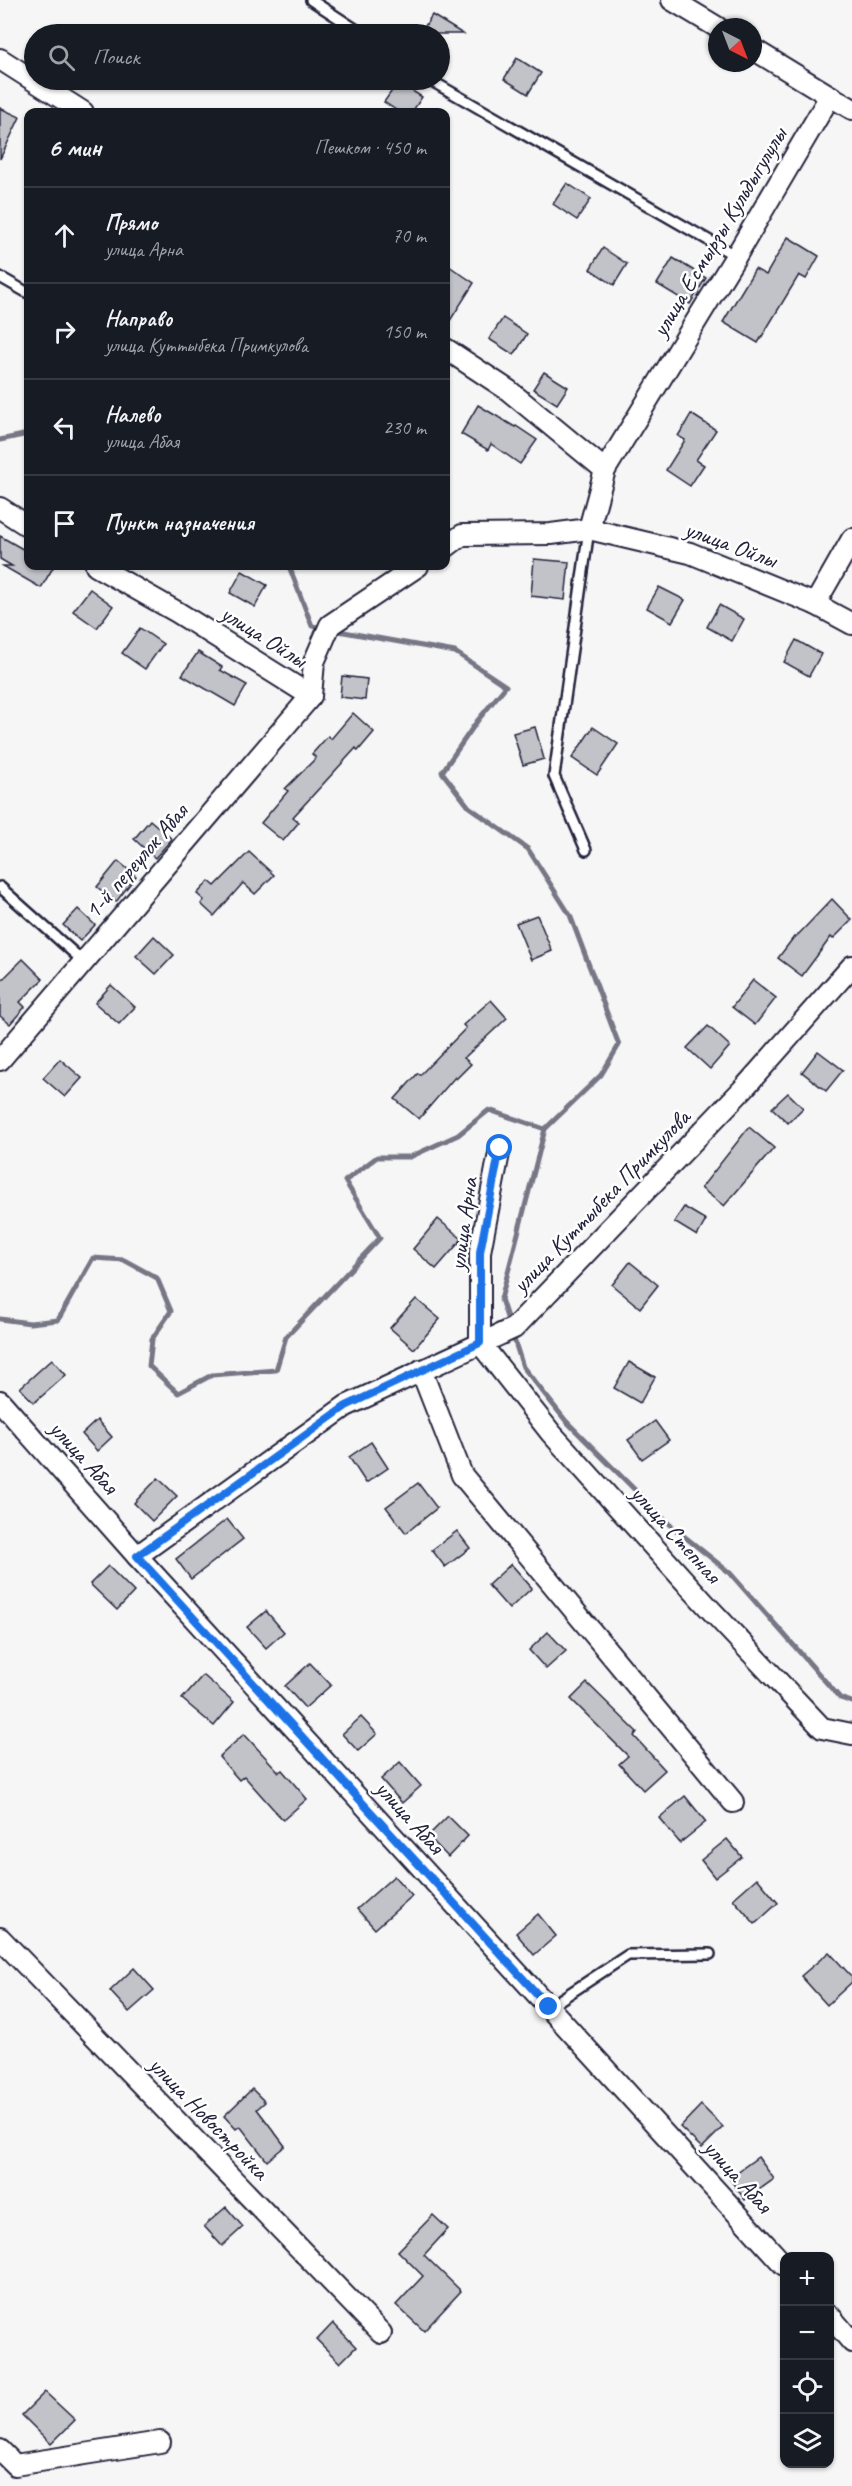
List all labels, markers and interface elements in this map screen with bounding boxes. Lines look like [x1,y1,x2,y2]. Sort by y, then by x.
north arrow [708,18,762,72]
search box [24,24,450,90]
icon: search [45,41,78,74]
text: Поиск [93,43,139,71]
street label: улица Есмырзы Кульдыгулулы [644,120,795,344]
text: 6 мин [48,131,101,164]
text: Пешком · 450 m [314,135,426,160]
text: Прямо [105,209,157,237]
icon: ahead [48,219,81,252]
text: 70 m [392,223,426,248]
text: улица Арна [105,237,183,262]
text: Направо [105,305,172,333]
icon: right [48,315,81,348]
text: 150 m [383,319,426,344]
text: улица Куттыбека Примкулова [105,333,308,358]
text: Налево [105,401,161,429]
icon: left [48,411,81,444]
text: 230 m [383,415,426,440]
text: улица Абая [105,429,179,454]
icon: arrive [48,507,81,540]
text: Пункт назначения [105,509,254,537]
street label: улица Ойлы [679,513,783,575]
street label: улица Ойлы [214,597,315,675]
street label: 1-й переулок Абая [78,796,195,925]
street label: улица Куттыбека Примкулова [504,1101,698,1300]
route start [486,1134,512,1160]
street label: улица Арна [441,1174,485,1274]
street label: улица Абая [42,1412,126,1501]
street label: улица Степная [623,1477,729,1591]
street label: улица Абая [368,1772,452,1861]
route end [535,1993,561,2019]
street label: улица Новостройка [141,2049,276,2187]
street label: улица Абая [696,2131,780,2220]
map controls [780,2252,834,2468]
button: + [780,2252,834,2306]
button: − [780,2306,834,2360]
button: locate [780,2360,834,2414]
button: layers [780,2414,834,2468]

